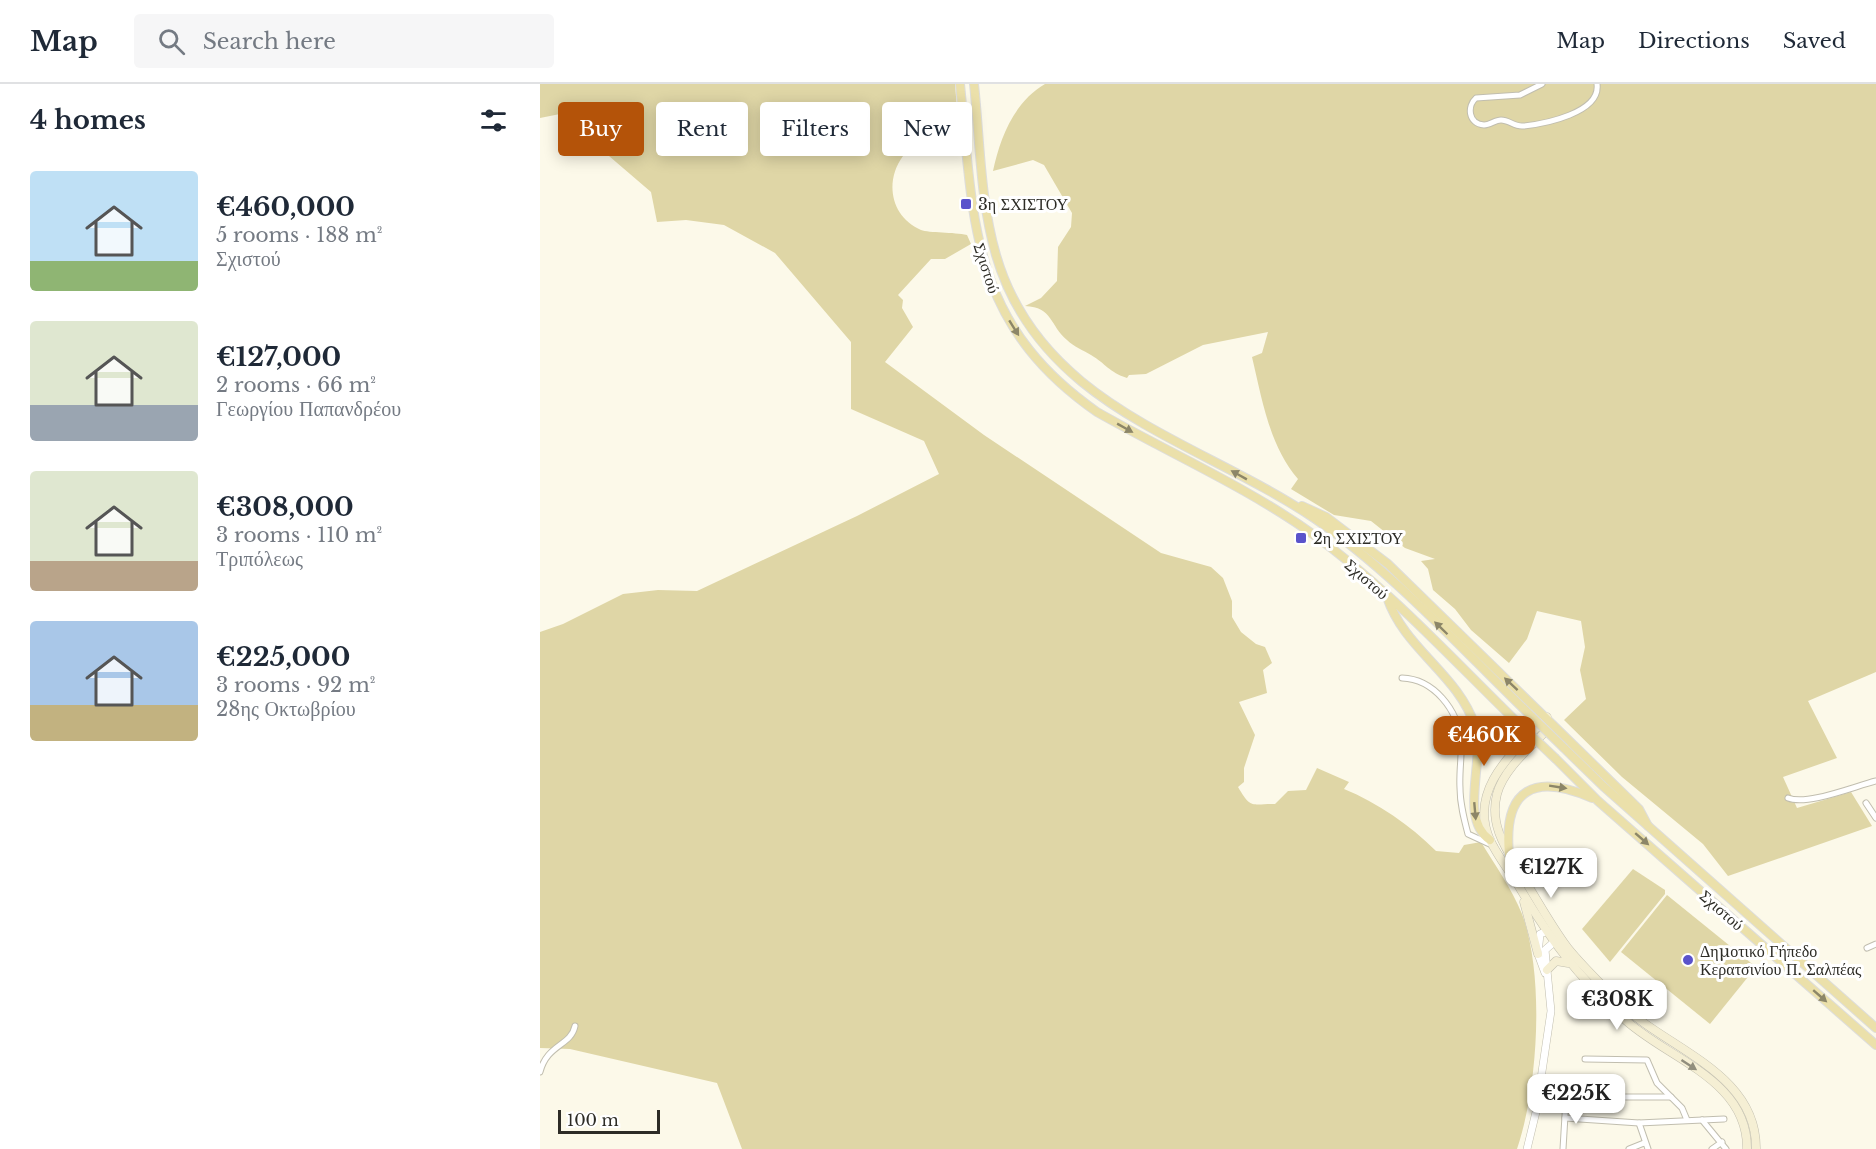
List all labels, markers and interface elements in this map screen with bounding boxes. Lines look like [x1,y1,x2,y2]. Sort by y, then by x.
search box [134,14,554,68]
text: Map [30,24,98,59]
icon: search [155,25,188,58]
text: Search here [203,28,336,55]
text: Map [1556,28,1605,54]
text: Directions [1638,28,1750,54]
text: Saved [1783,28,1846,54]
chip: Buy [558,102,644,156]
chip: Rent [656,102,748,156]
chip: Filters [760,102,870,156]
chip: New [882,102,972,156]
text: 4 homes [30,104,146,136]
icon: filters [477,104,510,137]
text: €460,000 [216,191,355,223]
place label: 3η ΣΧΙΣΤΟΥ [978,194,1069,214]
icon: home [78,195,150,267]
marker: 3η ΣΧΙΣΤΟΥ [959,197,973,211]
text: 5 rooms · 188 m² [216,223,382,247]
street label: Σχιστού [970,240,1005,296]
text: Σχιστού [216,247,281,271]
one-way arrow [1008,319,1019,336]
text: €127,000 [216,341,341,373]
icon: home [78,345,150,417]
text: 2 rooms · 66 m² [216,373,376,397]
text: Γεωργίου Παπανδρέου [216,397,401,421]
one-way arrow [1117,423,1134,433]
one-way arrow [1230,470,1247,480]
text: €308,000 [216,491,354,523]
icon: home [78,495,150,567]
text: 3 rooms · 110 m² [216,523,382,547]
place label: 2η ΣΧΙΣΤΟΥ [1313,528,1404,548]
marker: 2η ΣΧΙΣΤΟΥ [1294,531,1308,545]
text: Τριπόλεως [216,547,303,571]
street label: Σχιστού [1341,554,1393,604]
one-way arrow [1434,622,1448,636]
text: €225,000 [216,641,350,673]
icon: home [78,645,150,717]
text: 3 rooms · 92 m² [216,673,375,697]
one-way arrow [1504,677,1518,691]
text: 28ης Οκτωβρίου [216,697,356,721]
pin: €460K [1442,716,1526,767]
text: €460K [1447,723,1521,747]
one-way arrow [1549,782,1568,791]
one-way arrow [1470,801,1480,820]
one-way arrow [1634,832,1649,846]
pin: €127K [1509,848,1593,899]
text: €127K [1519,855,1583,879]
street label: Σχιστού [1696,885,1748,935]
place label: Δημοτικό Γήπεδο Κερατσινίου Π. Σαλπέας [1700,941,1862,979]
marker: Δημοτικό Γήπεδο Κερατσινίου Π. Σαλπέας [1681,953,1695,967]
pin: €308K [1575,980,1659,1031]
text: €308K [1581,987,1653,1011]
one-way arrow [1812,989,1827,1002]
one-way arrow [1681,1059,1697,1071]
pin: €225K [1534,1074,1618,1125]
text: €225K [1541,1081,1611,1105]
scale bar [558,1107,660,1134]
text: 100 m [567,1110,619,1130]

